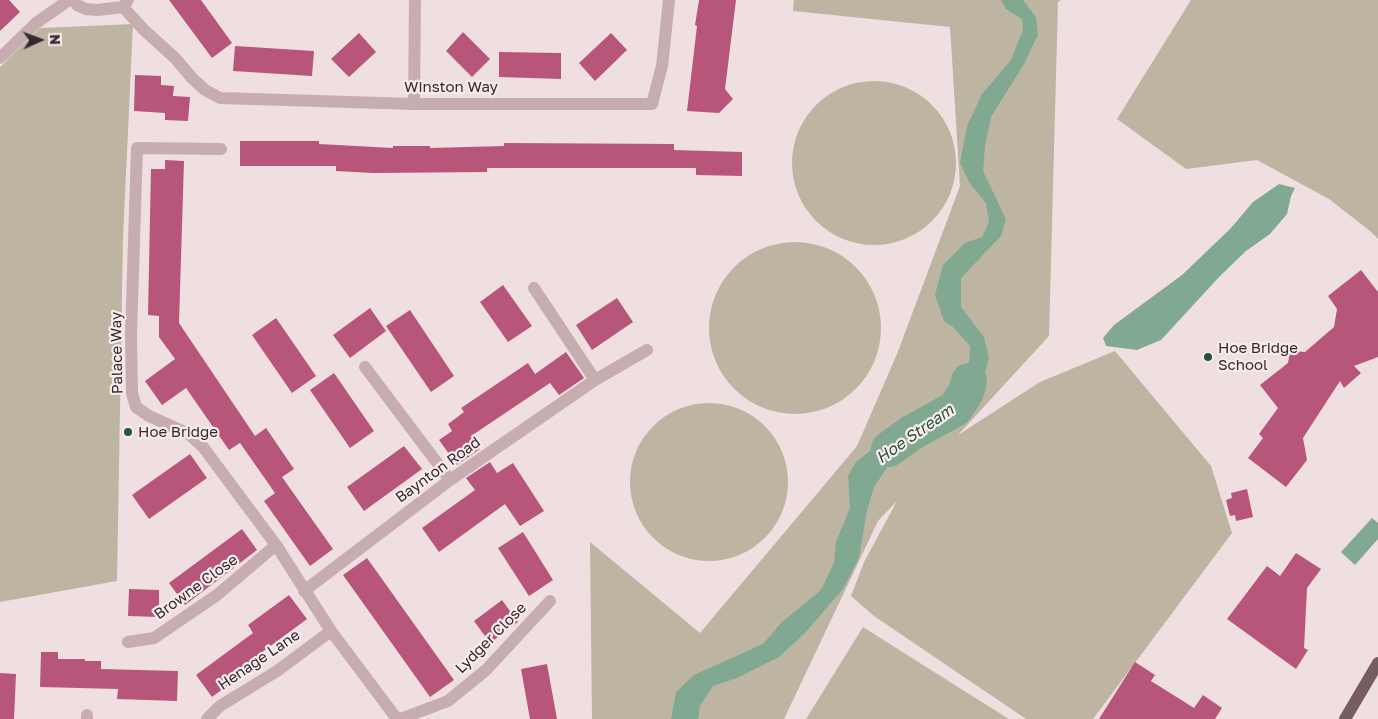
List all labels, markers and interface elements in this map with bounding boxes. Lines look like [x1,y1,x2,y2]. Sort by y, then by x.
north arrow [15,15,65,65]
text: N [47,34,64,45]
street label: Winston Way [404,78,498,96]
street label: Palace Way [107,312,127,394]
place label: Hoe Bridge School [1218,339,1298,374]
marker: Hoe Bridge School [1202,351,1214,363]
water label: Hoe Stream [873,400,957,468]
place label: Hoe Bridge [138,423,218,441]
marker: Hoe Bridge [122,426,134,438]
street label: Baynton Road [392,433,484,507]
street label: Browne Close [151,551,241,623]
street label: Lydger Close [452,599,530,677]
street label: Henage Lane [215,626,303,694]

